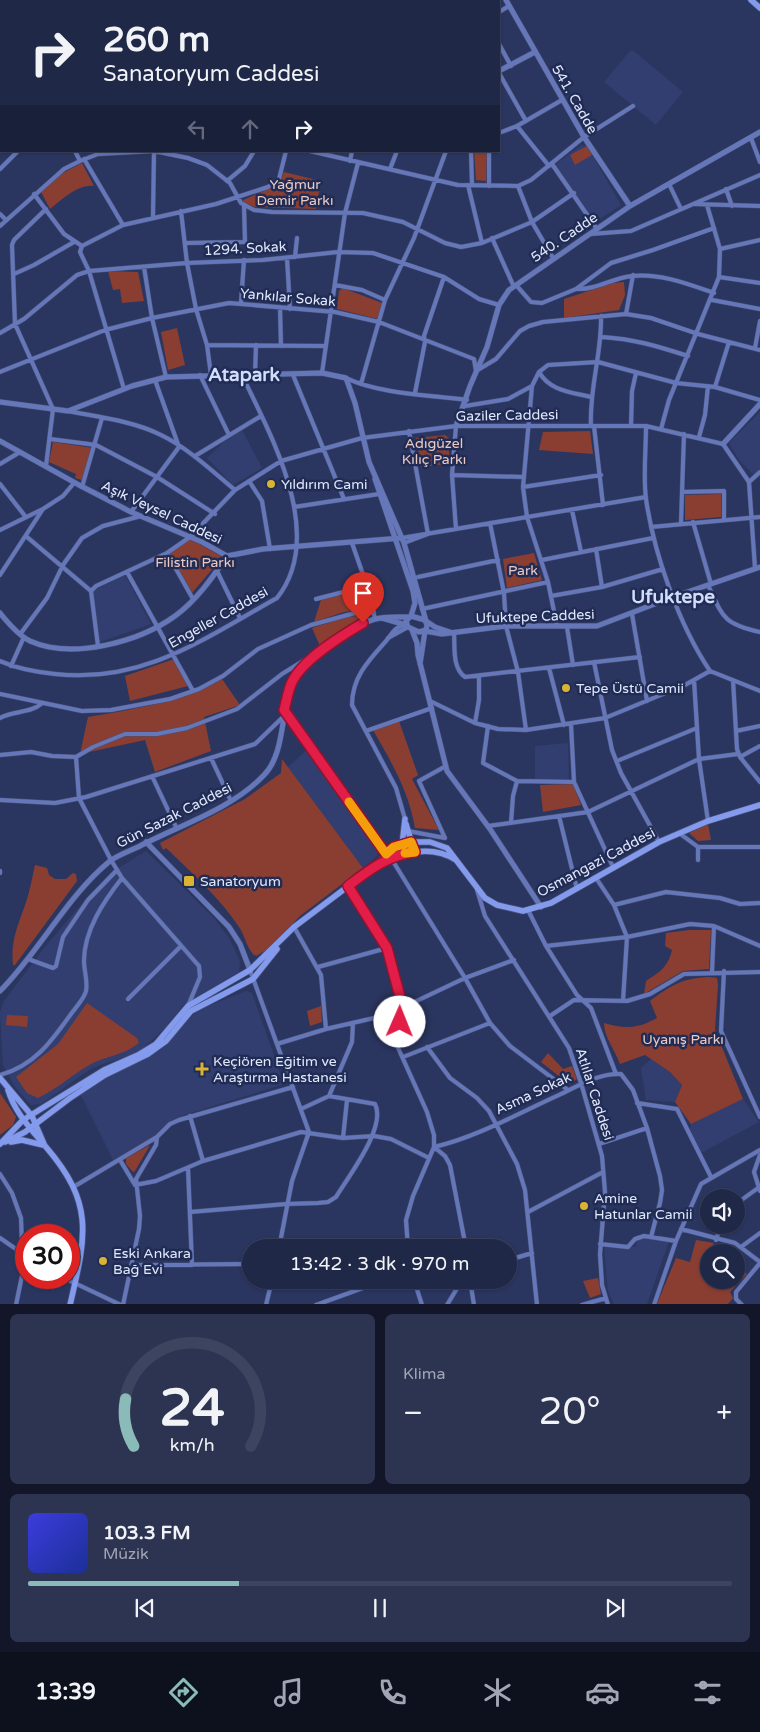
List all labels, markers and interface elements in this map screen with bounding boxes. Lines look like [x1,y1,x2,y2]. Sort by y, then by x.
text: 260 m [103,19,210,61]
icon: right [20,20,85,85]
text: Sanatoryum Caddesi [103,61,320,87]
street label: 541. Cadde [548,62,601,137]
icon: left [183,115,211,143]
icon: ahead [236,115,264,143]
icon: right [289,115,317,143]
park label: Yağmur Demir Parkı [257,176,333,209]
street label: 540. Cadde [528,209,601,266]
street label: 1294. Sokak [203,238,287,259]
street label: Yankılar Sokak [239,285,337,310]
district label: Atapark [208,364,281,387]
street label: Gaziler Caddesi [456,406,559,425]
park label: Adıgüzel Kılıç Parkı [402,435,466,468]
place label: Yıldırım Cami [281,476,368,493]
street label: Aşık Veysel Caddesi [99,477,225,548]
marker: Yıldırım Cami [265,478,277,490]
park label: Filistin Parkı [155,554,235,571]
park label: Park [508,562,538,579]
pin [342,572,384,623]
icon: arrive [349,579,377,607]
street label: Engeller Caddesi [165,583,271,652]
district label: Ufuktepe [631,586,715,609]
street label: Ufuktepe Caddesi [475,606,595,627]
place label: Tepe Üstü Camii [576,680,684,697]
marker: Tepe Üstü Camii [560,682,572,694]
street label: Gün Sazak Caddesi [114,779,235,852]
street label: Osmangazi Caddesi [534,824,658,901]
place label: Sanatoryum [200,873,281,890]
marker: Sanatoryum [182,874,196,888]
position arrow [373,995,425,1047]
park label: Uyanış Parkı [642,1031,724,1048]
street label: Atlılar Caddesi [572,1046,617,1143]
place label: Keçiören Eğitim ve Araştırma Hastanesi [213,1053,347,1086]
marker: Keçiören Eğitim ve Araştırma Hastanesi [195,1062,209,1076]
street label: Asma Sokak [493,1068,574,1118]
map controls [700,1189,745,1289]
button: sound [700,1189,745,1234]
place label: Amine Hatunlar Camii [594,1190,692,1223]
marker: Amine Hatunlar Camii [578,1200,590,1212]
speed limit sign: 30 [15,1224,80,1289]
button: search [700,1244,745,1289]
place label: Eski Ankara Bağ Evi [113,1245,191,1278]
text: 13:42 · 3 dk · 970 m [290,1253,469,1275]
marker: Eski Ankara Bağ Evi [97,1255,109,1267]
text: Klima [403,1364,445,1384]
text: 24 [160,1377,225,1440]
text: 20° [539,1389,601,1435]
text: − [403,1396,423,1430]
text: + [716,1396,732,1430]
text: km/h [170,1435,215,1456]
text: 103.3 FM [103,1522,191,1544]
text: Müzik [103,1544,149,1564]
icon: previous [131,1594,159,1622]
icon: pause [366,1594,394,1622]
icon: next [601,1594,629,1622]
icon: directions [166,1675,201,1710]
icon: music [271,1675,306,1710]
icon: phone [375,1675,410,1710]
icon: climate [480,1675,515,1710]
icon: car [585,1675,620,1710]
icon: filters [690,1675,725,1710]
text: 13:39 [35,1679,96,1705]

